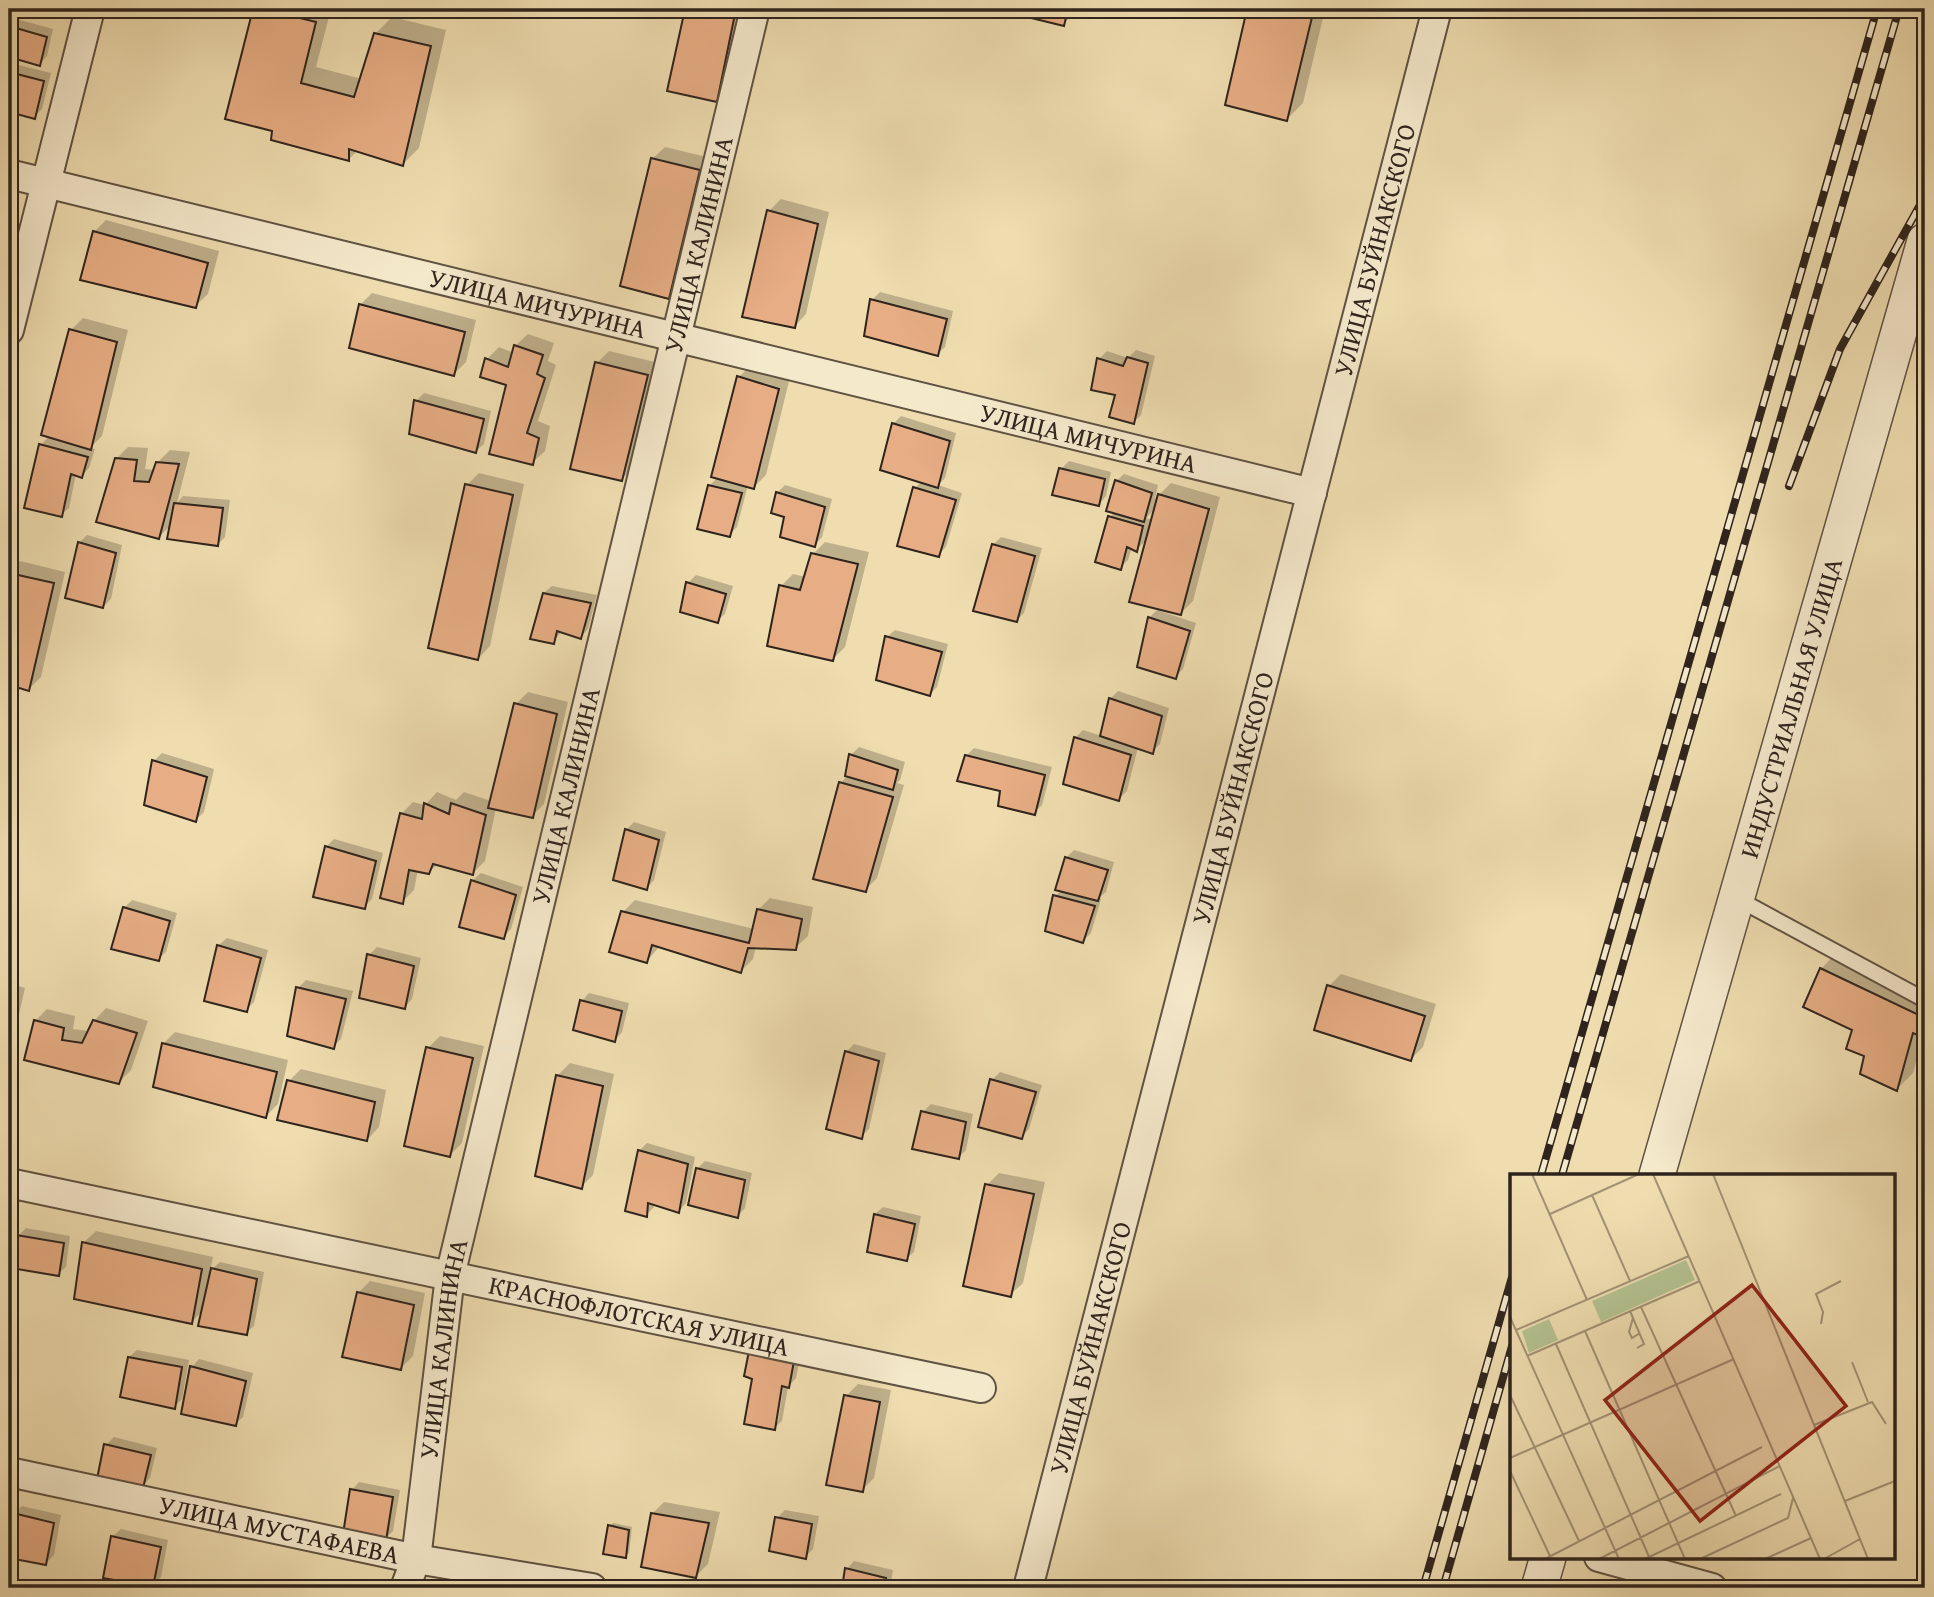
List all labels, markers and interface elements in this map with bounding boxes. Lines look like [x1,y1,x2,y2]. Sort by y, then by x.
street label: УЛИЦА БУЙНАКСКОГО [1323,119,1425,381]
street label: УЛИЦА КАЛИНИНА [653,132,743,357]
street label: УЛИЦА МИЧУРИНА [425,257,650,348]
street label: УЛИЦА МИЧУРИНА [976,392,1201,483]
street label: ИНДУСТРИАЛЬНАЯ УЛИЦА [1729,553,1852,862]
street label: УЛИЦА БУЙНАКСКОГО [1181,667,1284,929]
street label: УЛИЦА КАЛИНИНА [520,683,610,908]
inset map [1510,1174,1896,1558]
street label: УЛИЦА БУЙНАКСКОГО [1038,1217,1141,1478]
street label: УЛИЦА КАЛИНИНА [408,1234,477,1461]
street label: КРАСНОФЛОТСКАЯ УЛИЦА [485,1265,793,1366]
street label: УЛИЦА МУСТАФАЕВА [155,1484,403,1574]

